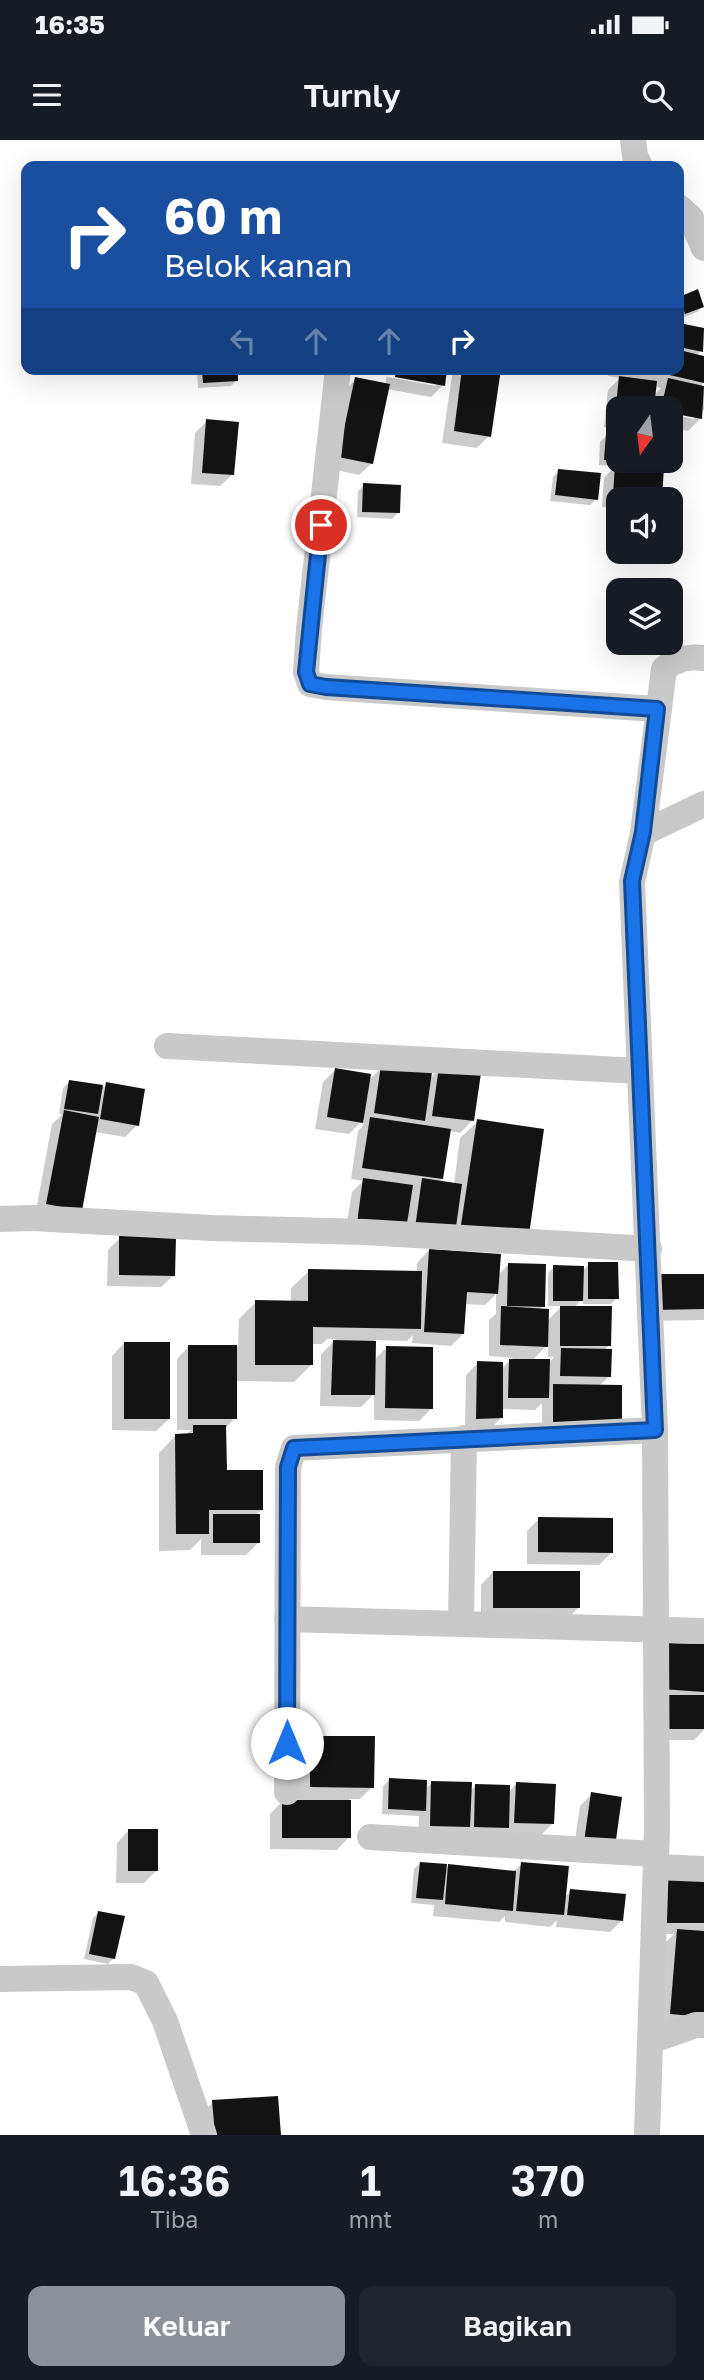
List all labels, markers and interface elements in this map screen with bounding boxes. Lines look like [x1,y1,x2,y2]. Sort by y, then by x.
text: 16:35 [35,9,105,40]
icon: menu [28,76,66,114]
text: Turnly [303,76,401,114]
icon: search [638,76,676,114]
text: 60 m [164,186,282,245]
icon: right [49,189,140,280]
text: Belok kanan [164,246,352,284]
icon: left [224,322,262,360]
icon: ahead [297,322,335,360]
icon: ahead [370,322,408,360]
icon: right [443,322,481,360]
north arrow [606,396,682,472]
map controls [606,396,683,655]
button: sound [606,487,683,564]
pin [291,495,351,555]
icon: arrive [302,506,340,544]
button: layers [606,578,683,655]
position arrow [250,1706,324,1780]
text: 16:36 [118,2155,230,2205]
text: 1 [360,2155,381,2205]
text: 370 [511,2155,586,2205]
text: Tiba [151,2205,198,2233]
text: mnt [349,2205,392,2233]
text: m [538,2205,558,2233]
button: Keluar [28,2286,345,2366]
button: Bagikan [359,2286,676,2366]

